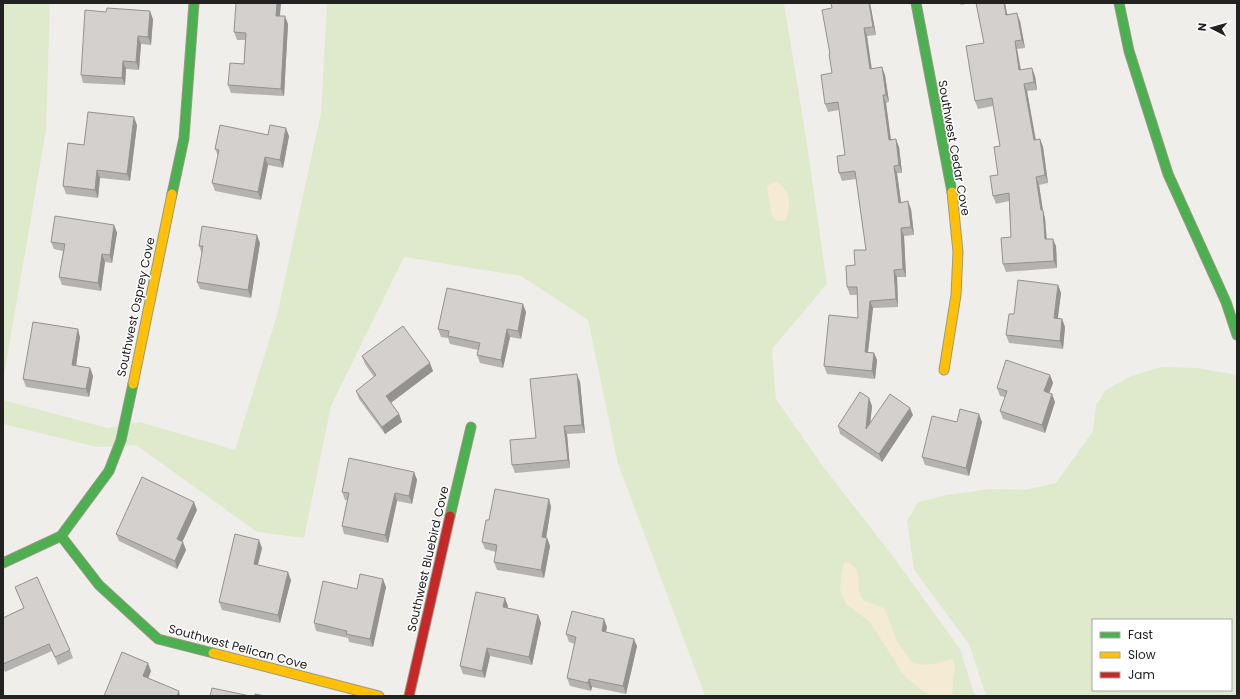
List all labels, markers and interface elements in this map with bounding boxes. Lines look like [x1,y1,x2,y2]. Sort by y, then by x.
north arrow [1192,8,1232,48]
text: N [1194,22,1210,32]
street label: Southwest Cedar Cove [934,79,975,217]
street label: Southwest Osprey Cove [112,235,159,378]
street label: Southwest Bluebird Cove [402,484,453,633]
legend [1092,619,1232,691]
street label: Southwest Pelican Cove [167,620,310,673]
text: Fast [1128,626,1153,643]
text: Slow [1128,646,1156,663]
text: Jam [1128,666,1155,683]

